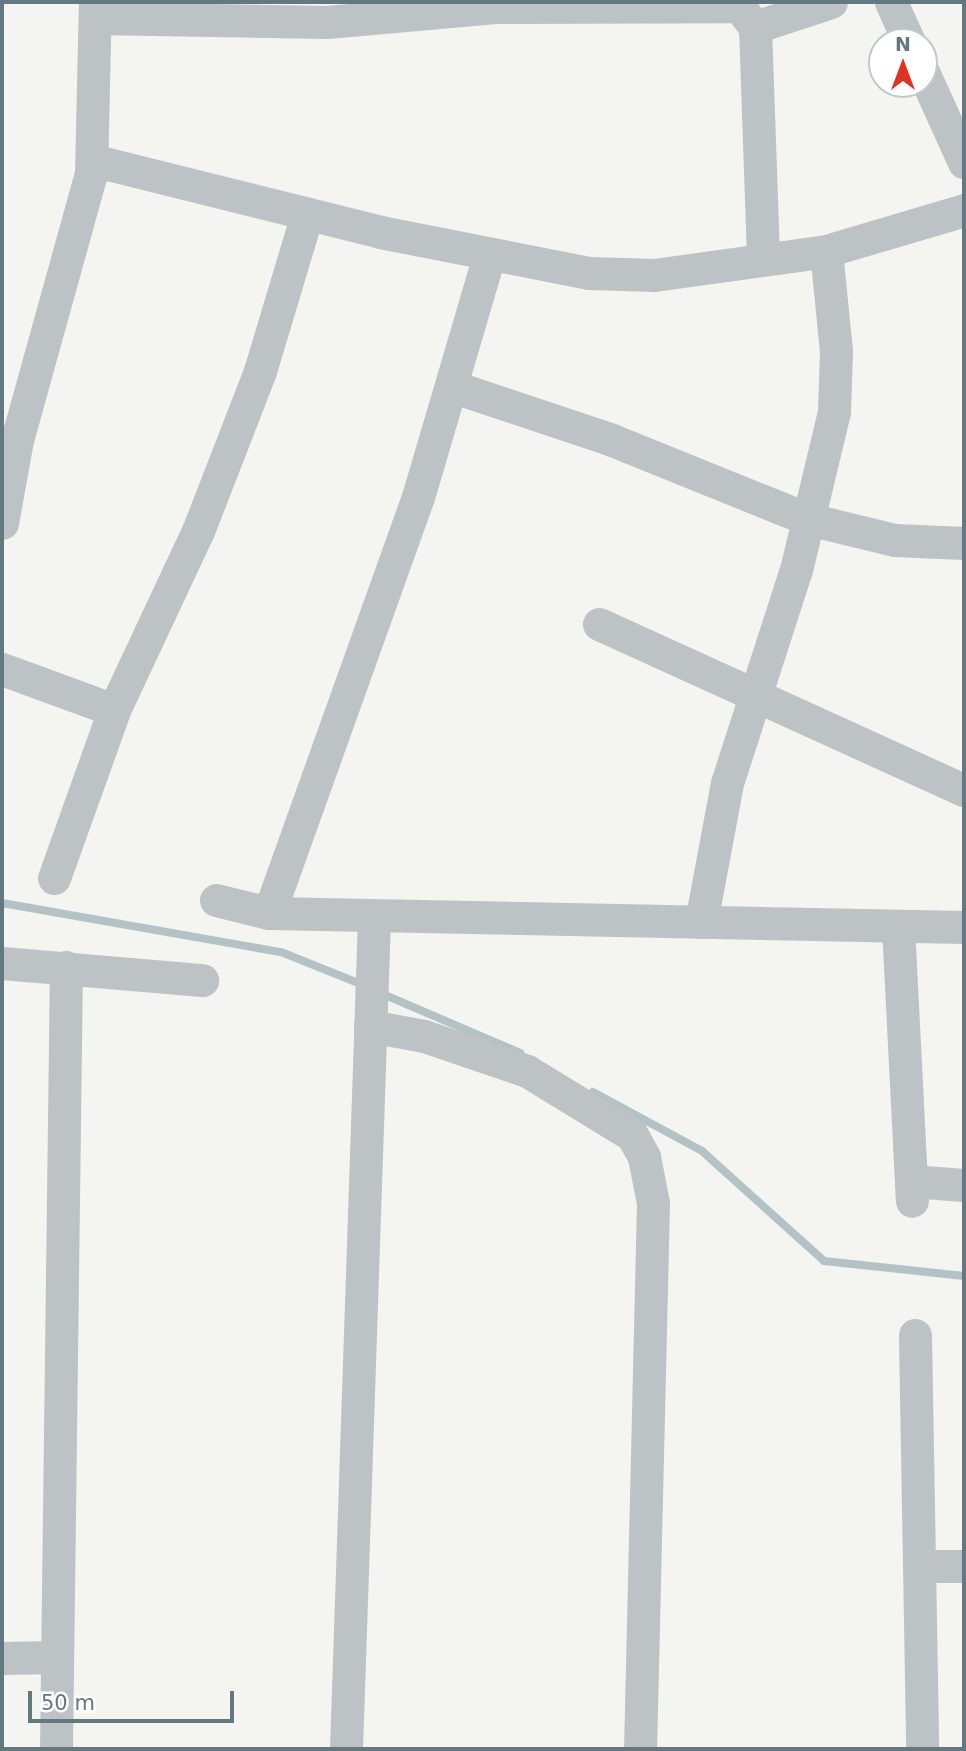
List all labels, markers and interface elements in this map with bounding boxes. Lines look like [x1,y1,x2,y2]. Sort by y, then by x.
north arrow [868,28,938,98]
text: N [895,33,911,55]
scale bar [32,1678,238,1722]
text: 50 m [41,1691,95,1715]

